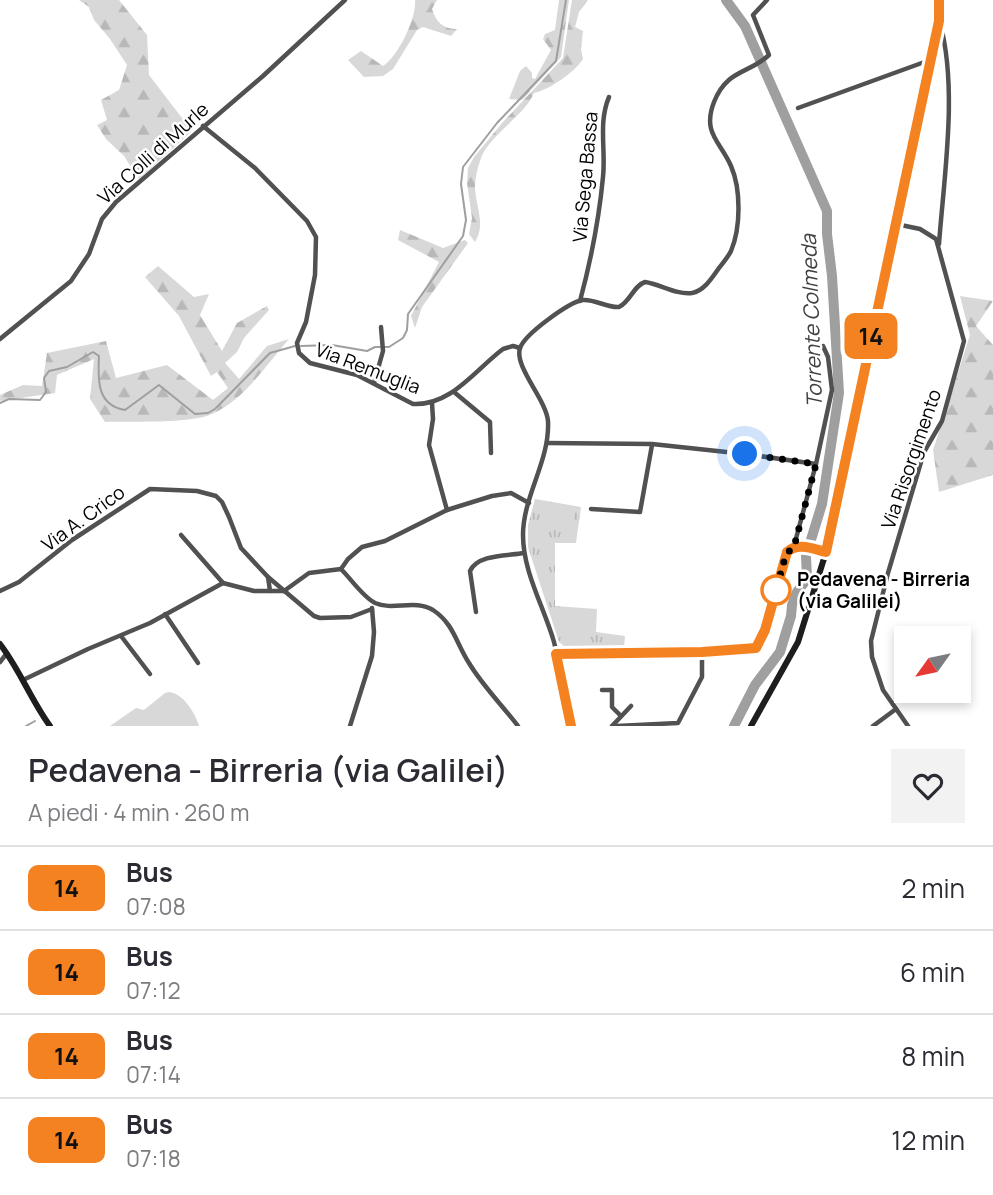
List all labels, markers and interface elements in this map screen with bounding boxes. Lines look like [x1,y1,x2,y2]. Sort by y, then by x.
street label: Via Colli di Murle [92,96,214,210]
street label: Via Sega Bassa [566,111,604,243]
water label: Torrente Colmeda [794,232,828,408]
line badge: 14 [840,313,903,359]
text: 14 [858,319,884,352]
street label: Via Remuglia [312,336,424,400]
street label: Via Risorgimento [875,386,947,532]
your location [727,436,762,471]
street label: Via A. Crico [36,479,130,557]
place label: Pedavena - Birreria (via Galilei) [797,566,970,614]
marker: Pedavena - Birreria (via Galilei) [761,575,791,605]
north arrow [894,626,971,704]
map controls [894,626,971,703]
text: Pedavena - Birreria (via Galilei) [28,747,508,792]
button: heart [891,749,965,823]
text: A piedi · 4 min · 260 m [28,796,250,828]
text: Bus [126,854,173,890]
text: 2 min [901,870,965,906]
text: 14 [54,871,79,904]
text: 07:08 [126,890,186,922]
text: Bus [126,938,173,974]
text: 6 min [900,954,965,990]
text: 14 [54,955,79,988]
text: 07:12 [126,974,181,1006]
text: Bus [126,1022,173,1058]
text: 8 min [901,1038,965,1074]
text: 14 [54,1039,79,1072]
text: 07:14 [126,1058,181,1090]
text: Bus [126,1106,173,1142]
text: 12 min [891,1122,965,1158]
text: 14 [54,1123,79,1156]
text: 07:18 [126,1142,181,1174]

